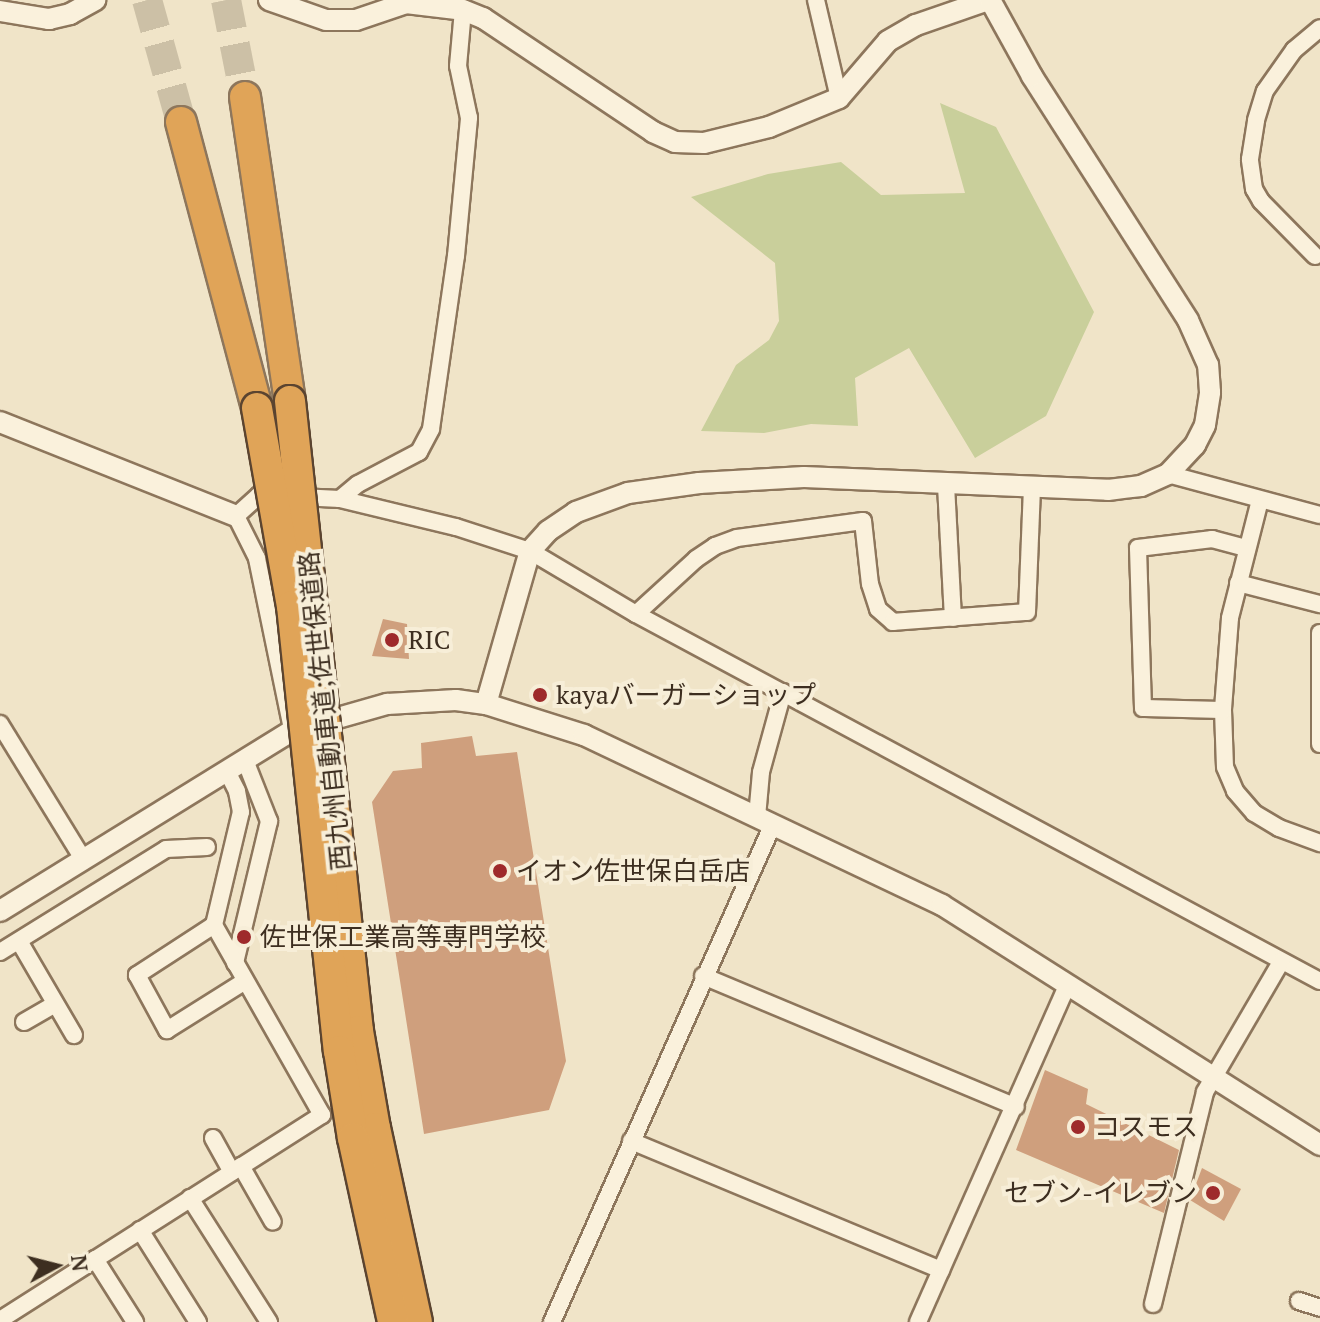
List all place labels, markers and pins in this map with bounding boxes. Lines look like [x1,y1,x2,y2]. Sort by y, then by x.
place label: RIC [408,624,450,656]
marker: RIC [383,631,401,649]
place label: kayaバーガーショップ [556,679,817,711]
marker: kayaバーガーショップ [531,686,549,704]
place label: イオン佐世保白岳店 [516,855,750,887]
marker: イオン佐世保白岳店 [491,862,509,880]
place label: 佐世保工業高等専門学校 [260,921,546,953]
marker: 佐世保工業高等専門学校 [235,928,253,946]
place label: コスモス [1094,1111,1198,1143]
marker: コスモス [1069,1118,1087,1136]
place label: セブン-イレブン [1004,1177,1197,1209]
marker: セブン-イレブン [1204,1184,1222,1202]

